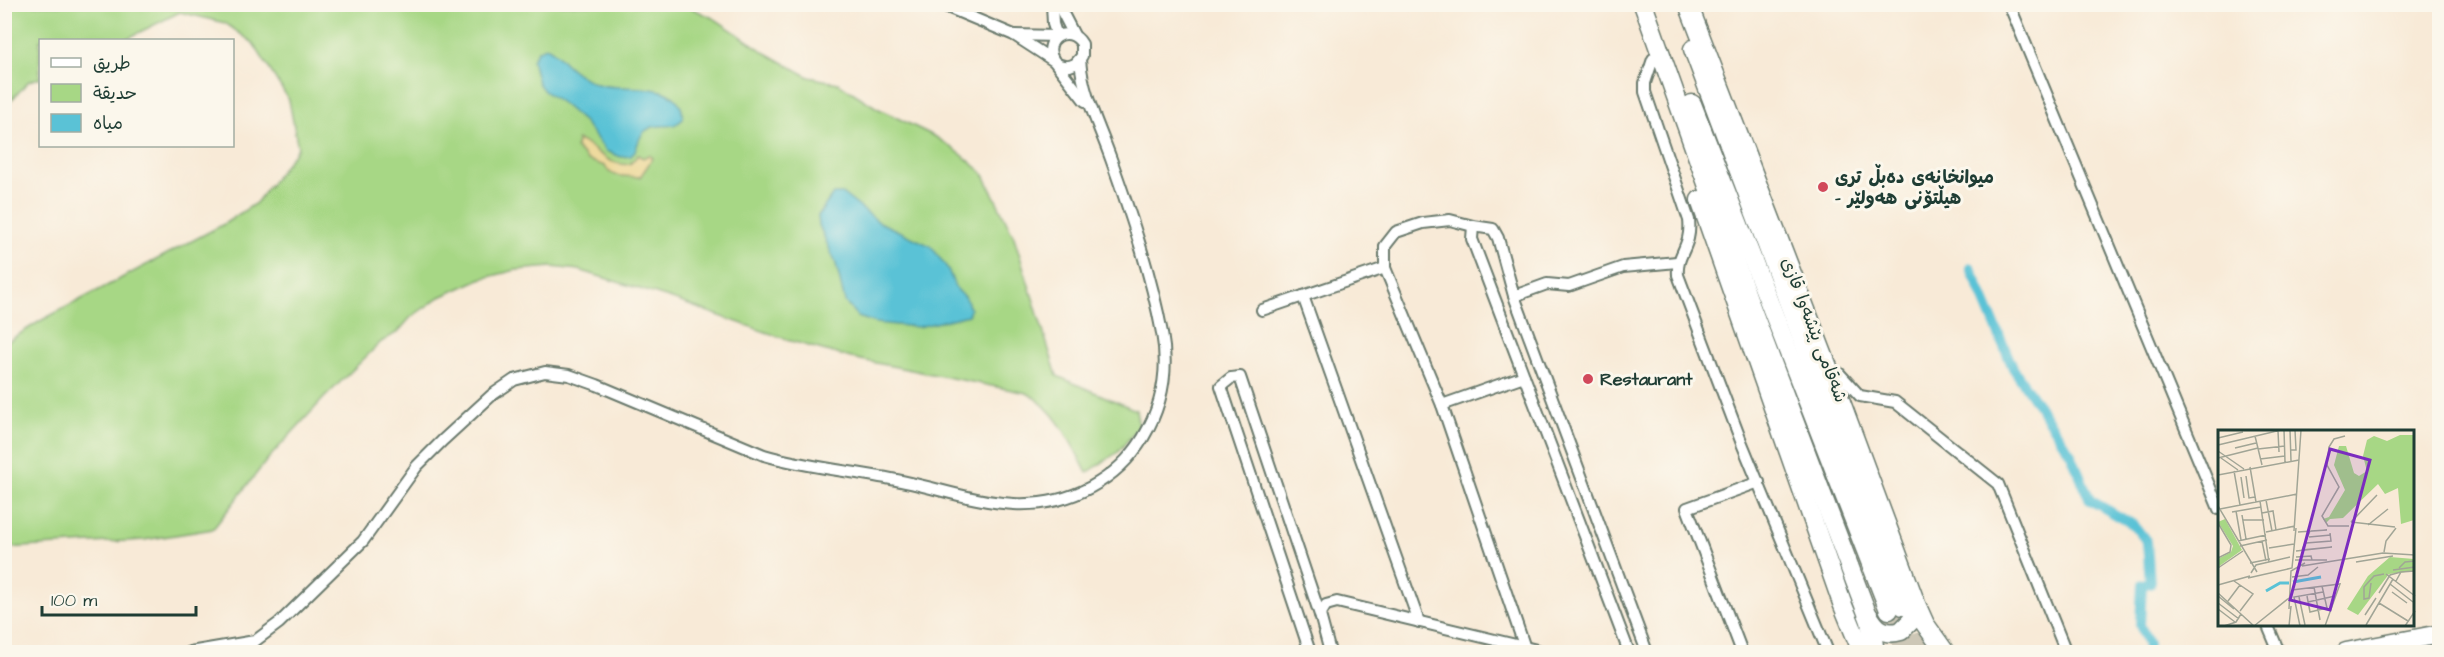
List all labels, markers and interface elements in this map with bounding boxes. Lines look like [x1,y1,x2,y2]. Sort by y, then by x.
legend [39,39,234,147]
text: طريق [93,51,131,76]
text: حديقة [93,81,137,106]
text: مياه [93,111,123,136]
place label: میوانخانەی دەبڵ تری - هیڵتۆنی هەولێر [1835,163,1994,211]
marker: میوانخانەی دەبڵ تری - هیڵتۆنی هەولێر [1816,180,1830,194]
street label: شەقامی پێشەوا قازی [1775,254,1853,406]
place label: Restaurant [1600,367,1693,392]
marker: Restaurant [1581,372,1595,386]
inset map [2218,430,2414,627]
scale bar [42,579,196,617]
text: 100 m [51,588,97,613]

